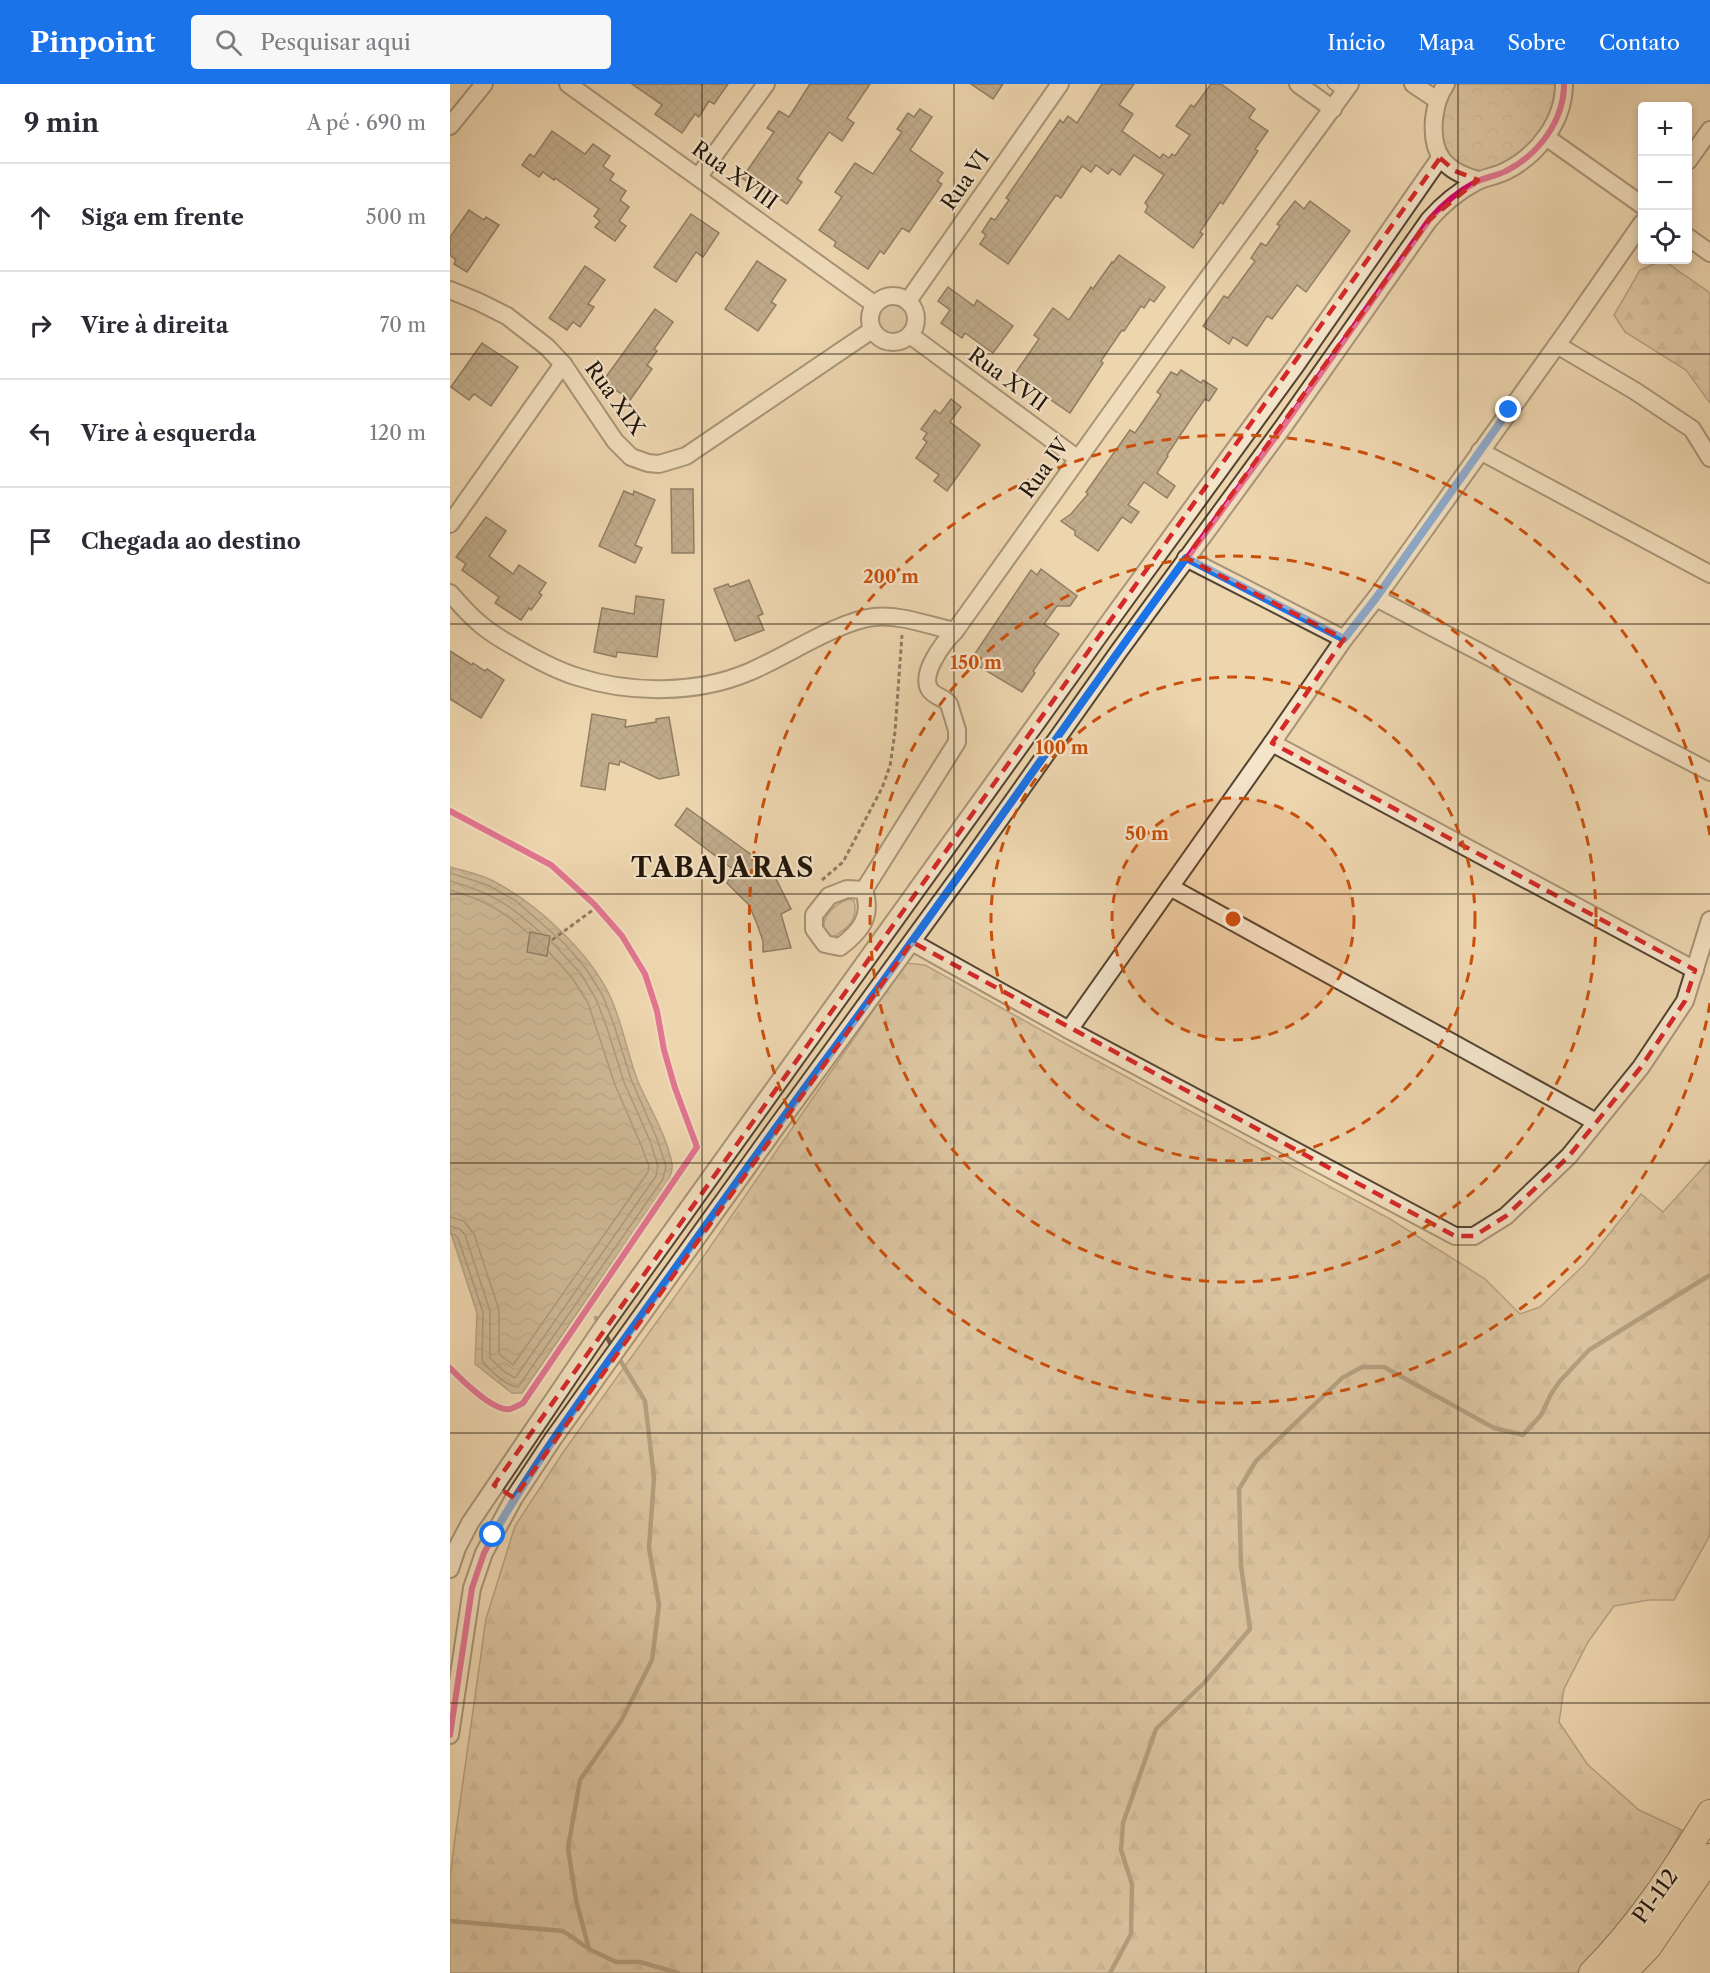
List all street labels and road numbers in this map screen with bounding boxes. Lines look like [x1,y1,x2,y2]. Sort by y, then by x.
street label: Rua XVIII [687,136,783,214]
street label: Rua VI [936,145,994,215]
street label: Rua XVII [964,342,1052,416]
street label: Rua XIX [580,356,650,440]
street label: Rua IV [1014,433,1075,503]
street label: PI-112 [1627,1864,1683,1928]

